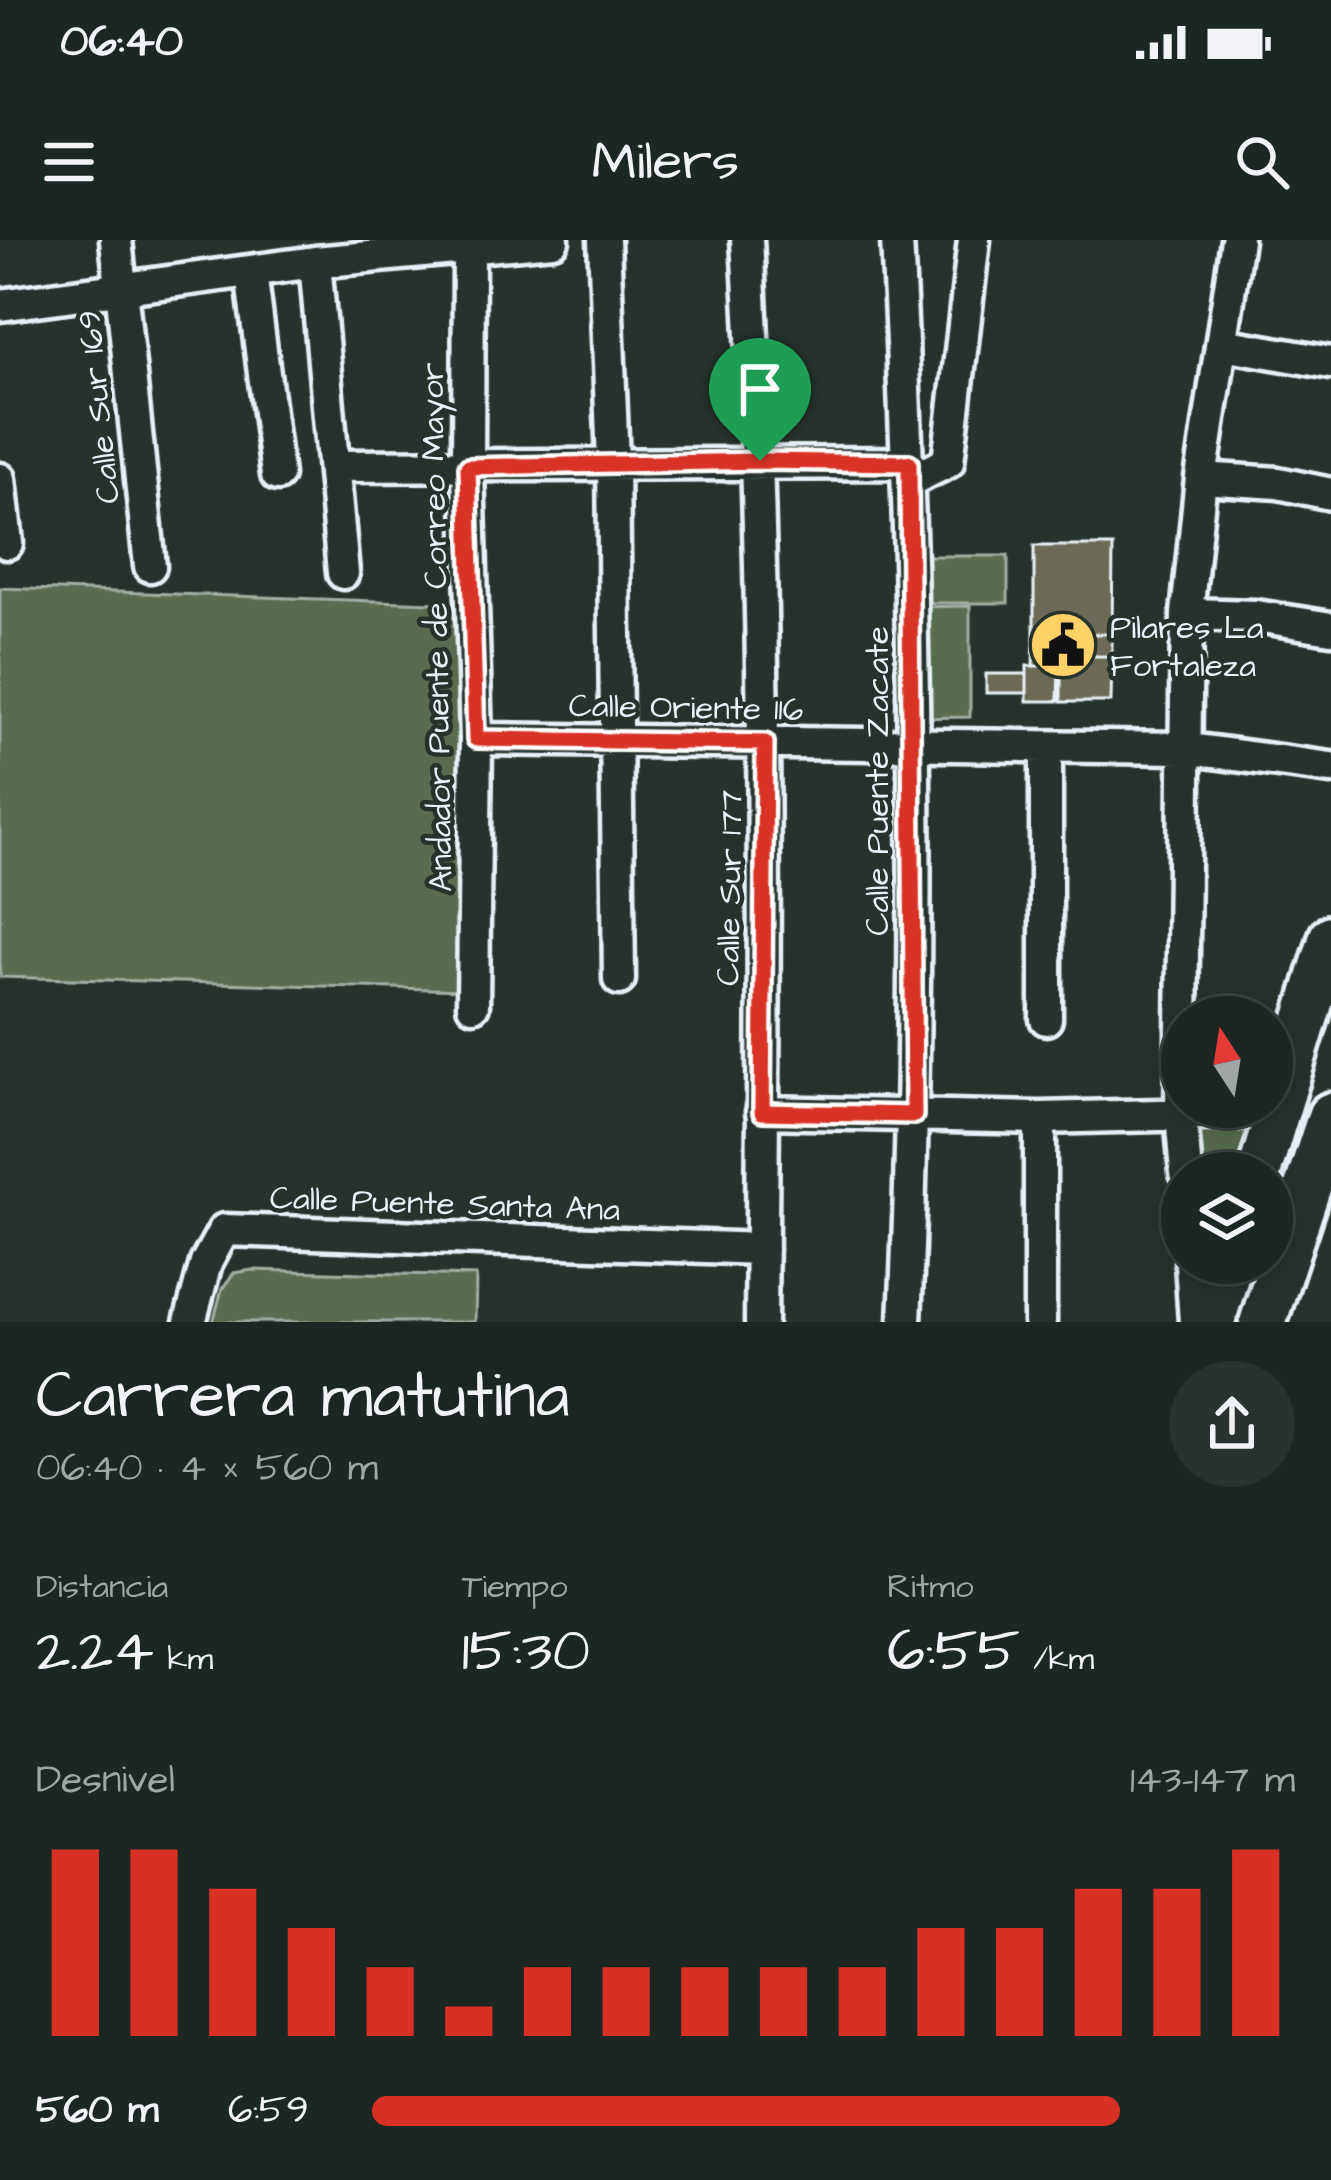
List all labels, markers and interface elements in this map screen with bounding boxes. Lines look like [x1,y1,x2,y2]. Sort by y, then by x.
text: 06:40 [60,11,183,73]
text: Milers [592,125,739,200]
icon: menu [36,129,102,195]
icon: search [1229,129,1295,195]
street label: Calle Sur 169 [66,308,132,506]
pin [709,338,811,461]
icon: arrive [727,356,793,422]
street label: Andador Puente de Correo Mayor [409,362,466,892]
place label: Pilares La Fortaleza [1110,605,1264,689]
public building icon: Pilares La Fortaleza [1028,610,1098,680]
street label: Calle Puente Zacate [855,626,901,936]
street label: Calle Oriente 116 [568,683,804,733]
street label: Calle Sur 177 [705,790,755,986]
north arrow [1161,996,1293,1128]
map controls [1161,996,1293,1284]
button: layers [1161,1152,1293,1284]
street label: Calle Puente Santa Ana [269,1175,621,1233]
text: Carrera matutina [36,1351,570,1443]
button: share [1169,1361,1295,1487]
text: 06:40 · 4 × 560 m [36,1442,378,1496]
text: Distancia [36,1564,168,1610]
text: Tiempo [462,1564,568,1610]
text: Ritmo [887,1564,973,1610]
text: 2.24 [36,1610,154,1693]
text: 15:30 [462,1610,590,1693]
text: 6:55 [887,1610,1020,1693]
text: km [154,1636,213,1682]
text: /km [1020,1636,1094,1682]
text: Desnivel [36,1754,175,1808]
text: 143–147 m [1130,1754,1295,1808]
text: 560 m [36,2084,159,2138]
text: 6:59 [228,2084,309,2138]

